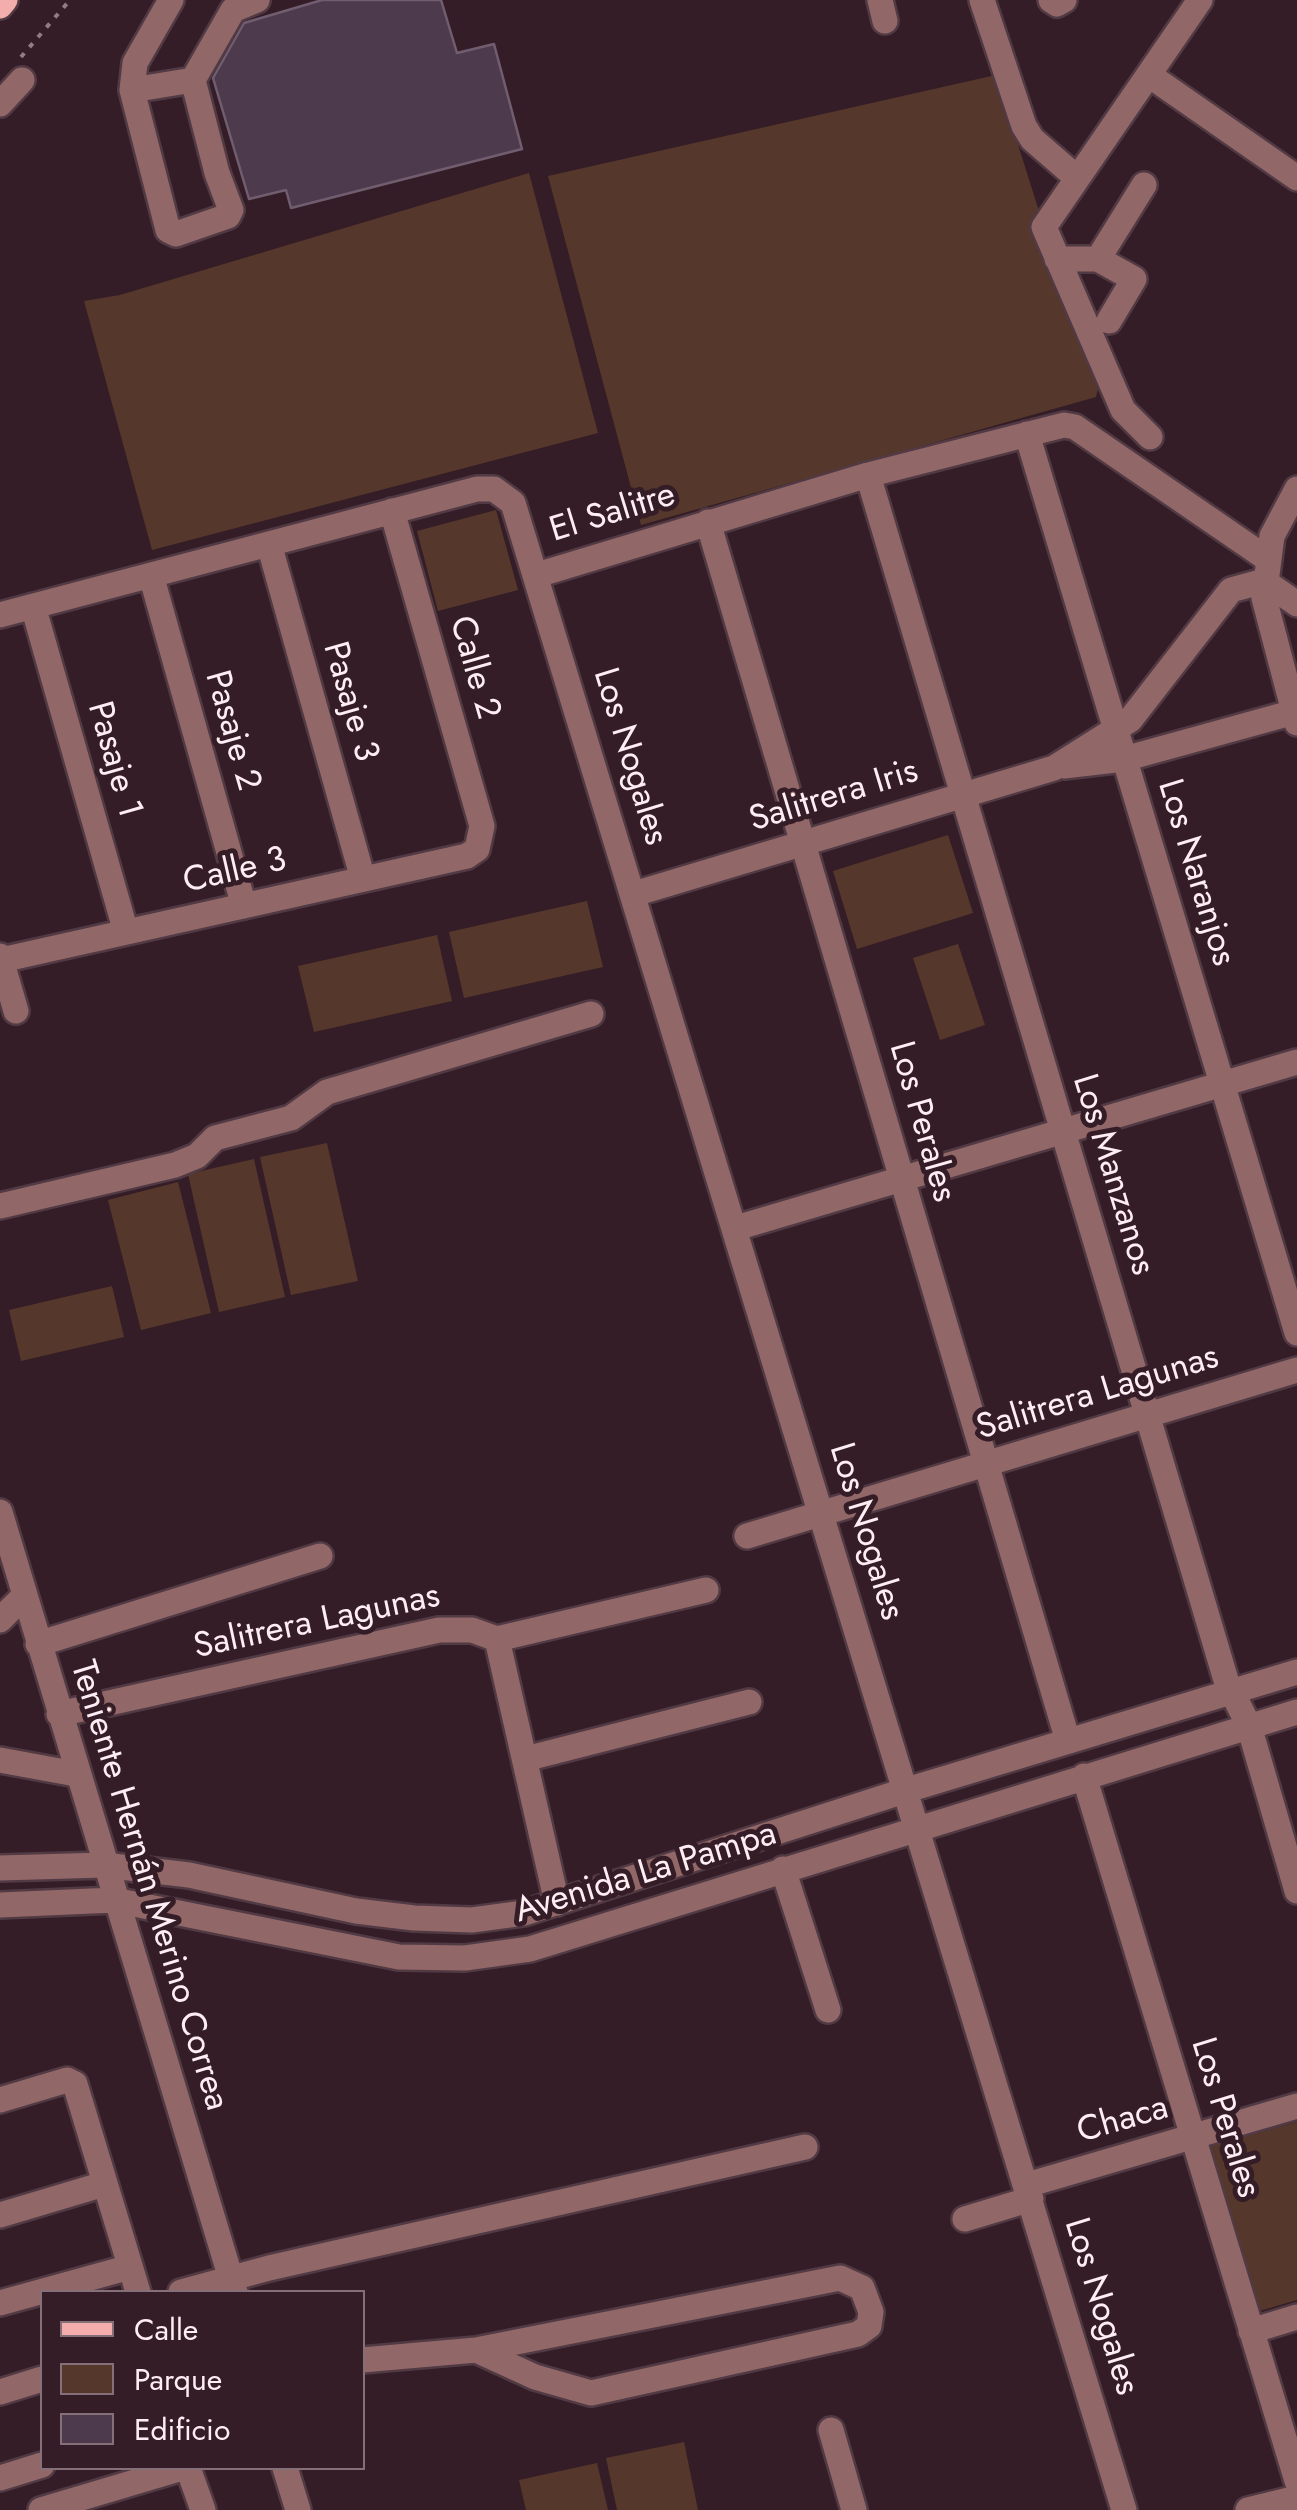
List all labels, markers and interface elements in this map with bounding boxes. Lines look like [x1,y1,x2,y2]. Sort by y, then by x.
street label: El Salitre [545,475,681,553]
street label: Calle 2 [438,612,508,724]
street label: Pasaje 3 [312,637,386,767]
street label: Los Nogales [582,664,676,850]
street label: Pasaje 2 [194,666,268,796]
street label: Pasaje 1 [76,697,150,823]
street label: Salitrera Iris [745,751,923,843]
street label: Los Naranjos [1147,775,1243,971]
street label: Calle 3 [179,840,291,904]
street label: Los Perales [878,1037,964,1207]
street label: Los Manzanos [1062,1070,1162,1280]
street label: Salitrera Lagunas [972,1337,1224,1451]
street label: Los Nogales [818,1439,912,1625]
street label: Salitrera Lagunas [190,1576,444,1670]
street label: Teniente Hernán Merino Correa [60,1656,236,2116]
street label: Avenida La Pampa [510,1814,782,1934]
street label: Los Perales [1180,2033,1268,2203]
street label: Chaca [1073,2088,1173,2154]
street label: Los Nogales [1053,2214,1147,2400]
legend [40,2290,365,2470]
text: Calle [134,2308,198,2351]
text: Parque [134,2358,222,2401]
text: Edificio [134,2408,230,2451]

